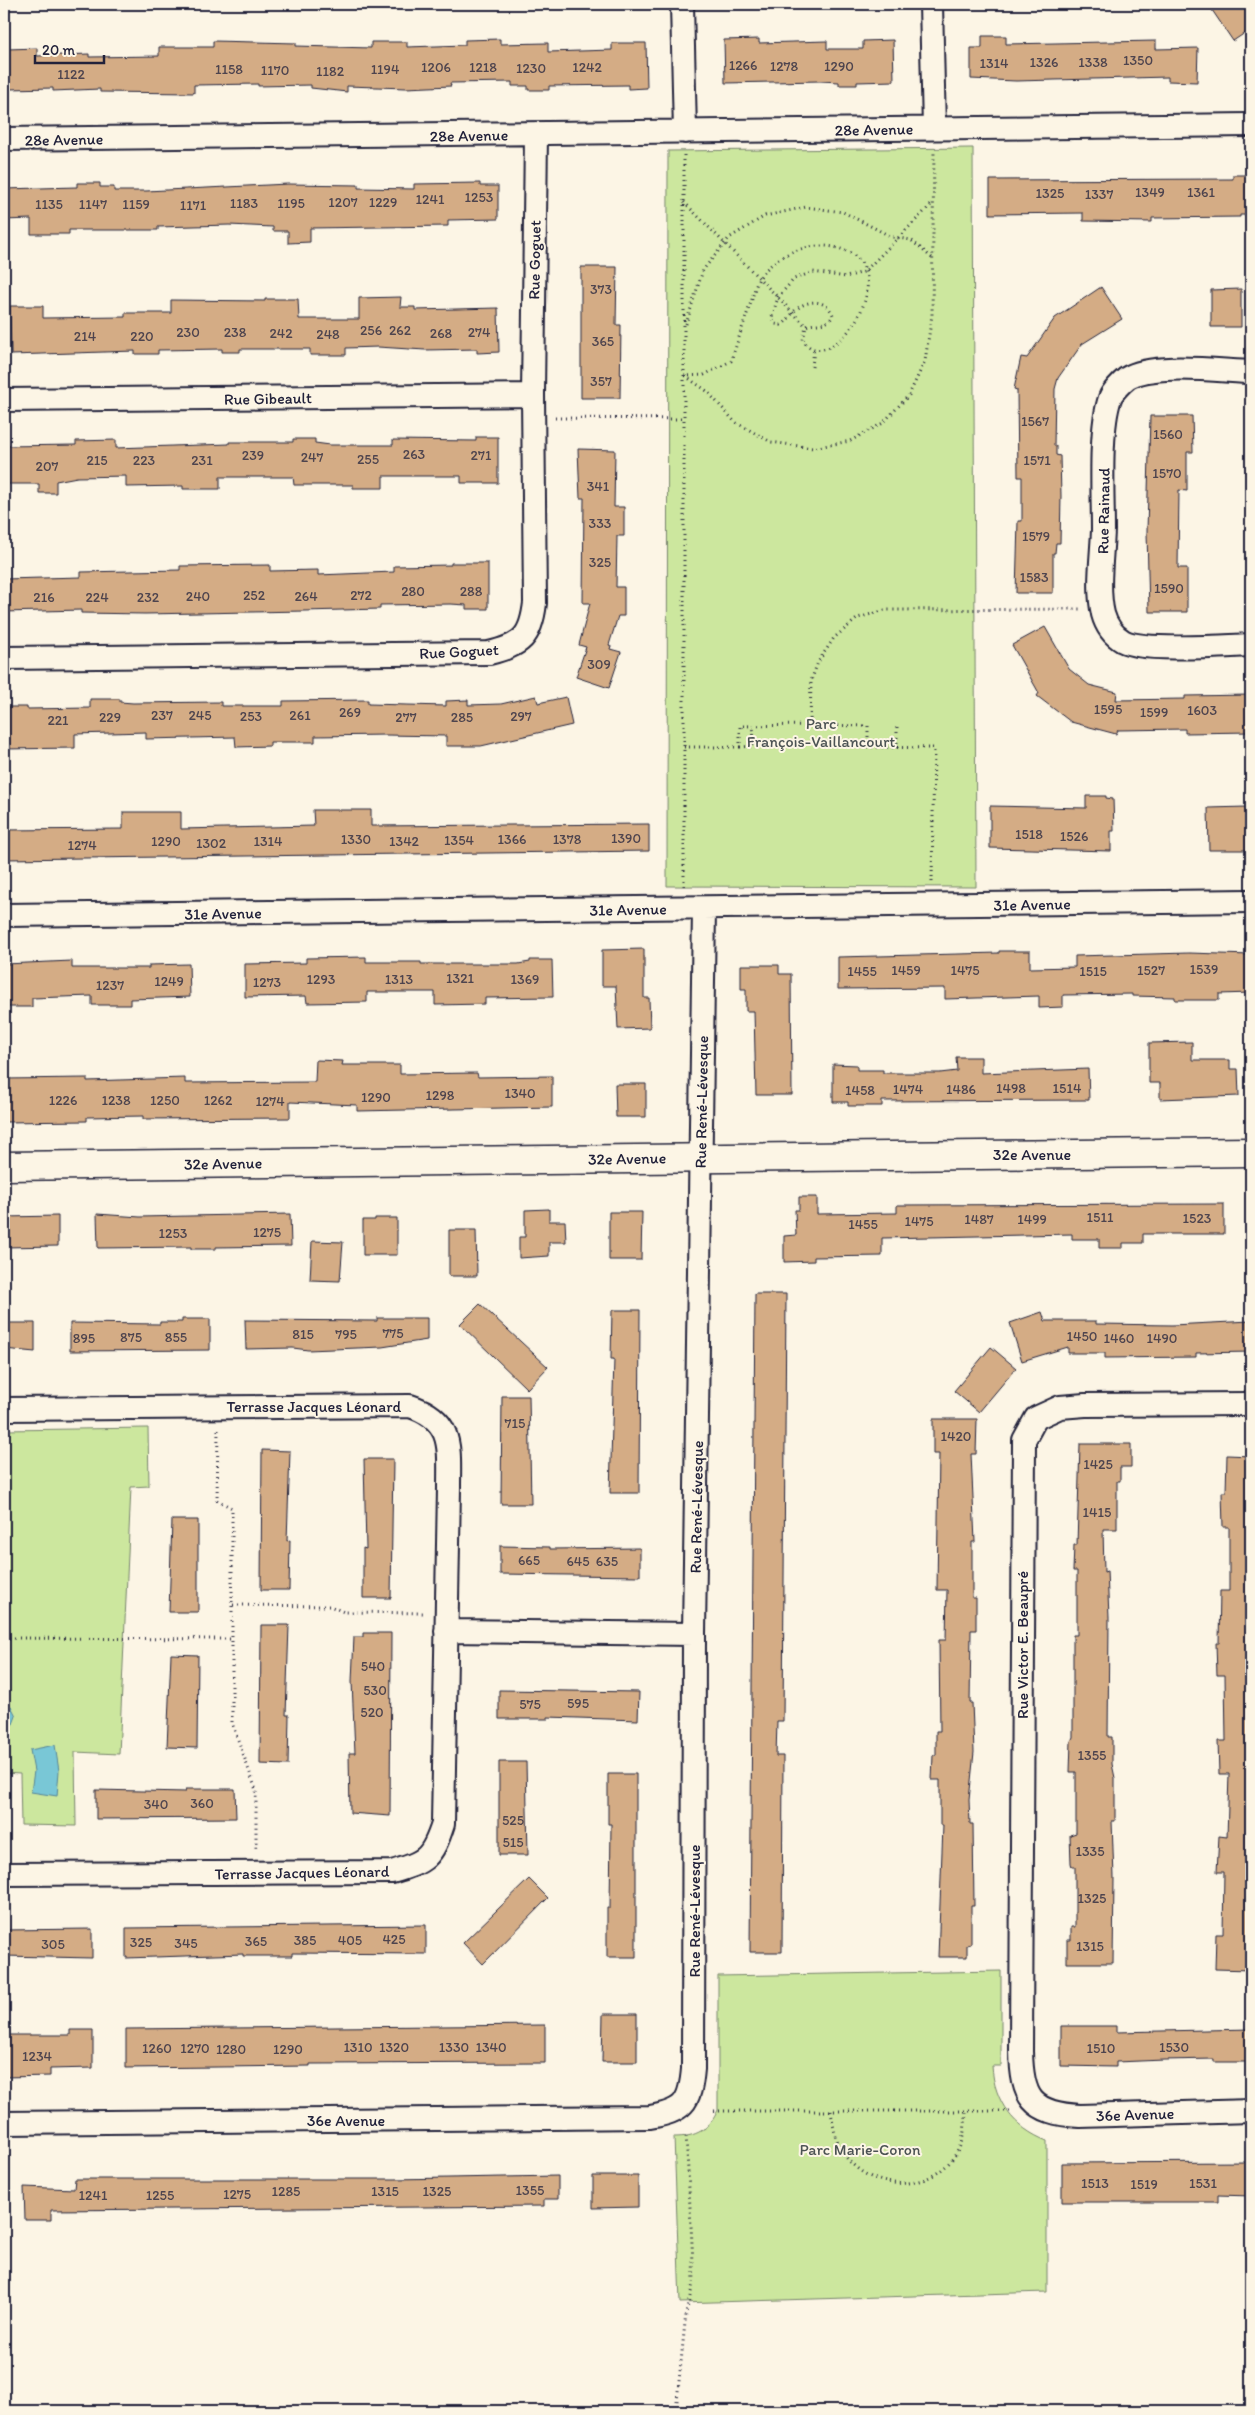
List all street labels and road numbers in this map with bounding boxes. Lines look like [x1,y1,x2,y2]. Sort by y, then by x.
street label: 28e Avenue [835,119,913,140]
street label: 28e Avenue [430,125,508,146]
street label: 28e Avenue [25,129,103,150]
street label: Rue Goguet [524,220,545,300]
street label: Rue Gibeault [224,388,312,409]
street label: Rue Rainaud [1093,467,1114,554]
street label: Rue Goguet [419,640,499,663]
street label: 31e Avenue [993,894,1071,915]
street label: 31e Avenue [589,899,667,920]
street label: 31e Avenue [184,903,262,924]
street label: Rue René-Lévesque [691,1035,712,1169]
street label: 32e Avenue [993,1145,1071,1164]
street label: 32e Avenue [588,1148,666,1169]
street label: 32e Avenue [184,1153,262,1174]
street label: Terrasse Jacques Léonard [227,1397,402,1416]
street label: Rue René-Lévesque [686,1440,707,1574]
street label: Rue Victor E. Beaupré [1013,1571,1032,1719]
street label: Rue René-Lévesque [685,1844,704,1978]
street label: Terrasse Jacques Léonard [214,1861,390,1884]
street label: 36e Avenue [1095,2104,1175,2125]
street label: 36e Avenue [307,2111,385,2130]

